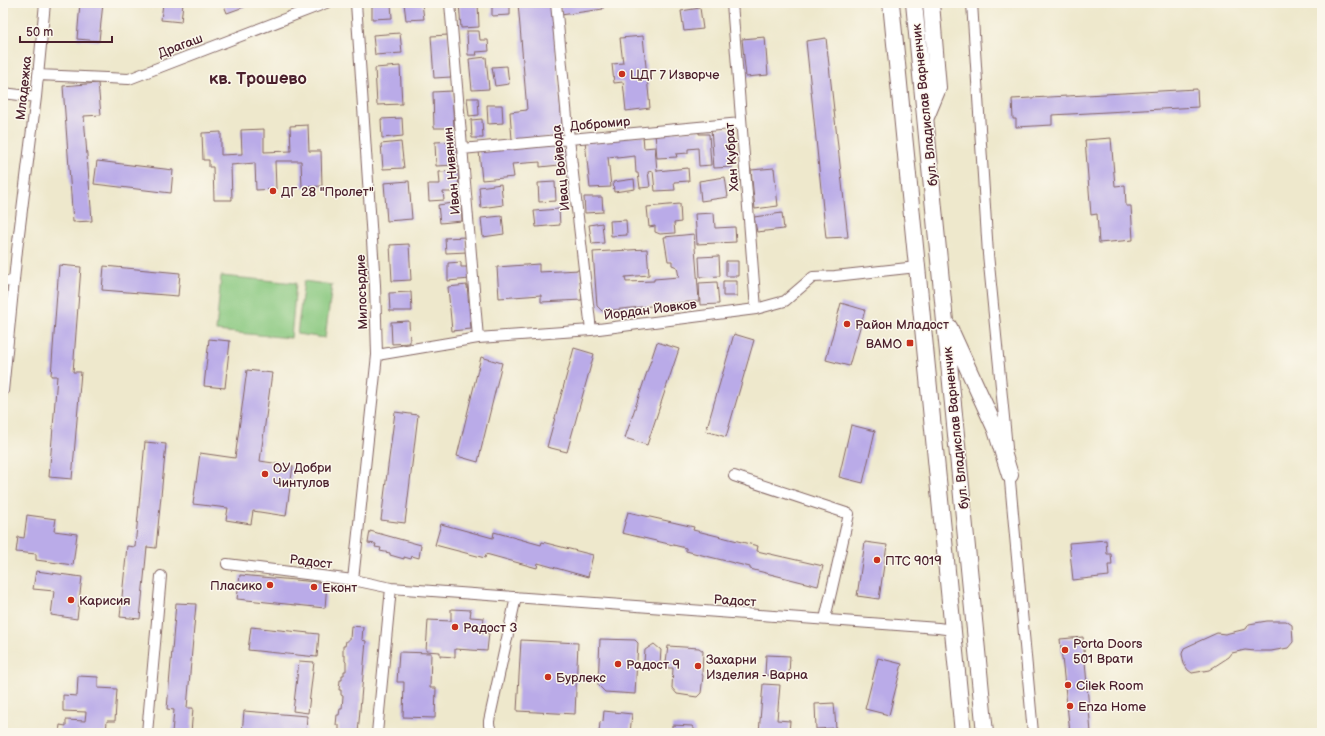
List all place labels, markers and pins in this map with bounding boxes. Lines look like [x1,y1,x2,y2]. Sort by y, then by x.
place label: ЦДГ 7 Изворче [630,67,719,83]
marker: ЦДГ 7 Изворче [617,69,627,79]
place label: ДГ 28 "Пролет" [281,184,374,200]
marker: ДГ 28 "Пролет" [268,186,278,196]
place label: Район Младост [855,317,949,333]
marker: Район Младост [842,319,852,329]
place label: ВАМО [866,336,902,352]
marker: ВАМО [905,338,915,348]
place label: ОУ Добри Чинтулов [273,460,332,491]
marker: ОУ Добри Чинтулов [260,469,270,479]
place label: ПТС 9019 [885,553,942,569]
marker: ПТС 9019 [872,555,882,565]
place label: Пласико [210,578,262,594]
marker: Пласико [265,580,275,590]
place label: Еконт [322,580,357,596]
marker: Еконт [309,582,319,592]
place label: Карисия [79,593,131,609]
marker: Карисия [66,595,76,605]
place label: Радост 3 [463,620,518,636]
marker: Радост 3 [450,622,460,632]
place label: Porta Doors 501 Врати [1073,636,1143,667]
marker: Porta Doors 501 Врати [1060,645,1070,655]
place label: Захарни Изделия - Варна [706,652,808,683]
place label: Радост 9 [626,657,680,673]
marker: Радост 9 [613,659,623,669]
marker: Захарни Изделия - Варна [693,661,703,671]
place label: Бурлекс [556,670,607,686]
marker: Бурлекс [543,672,553,682]
place label: Cilek Room [1076,678,1144,694]
marker: Cilek Room [1063,680,1073,690]
place label: Enza Home [1078,699,1146,715]
marker: Enza Home [1065,701,1075,711]

